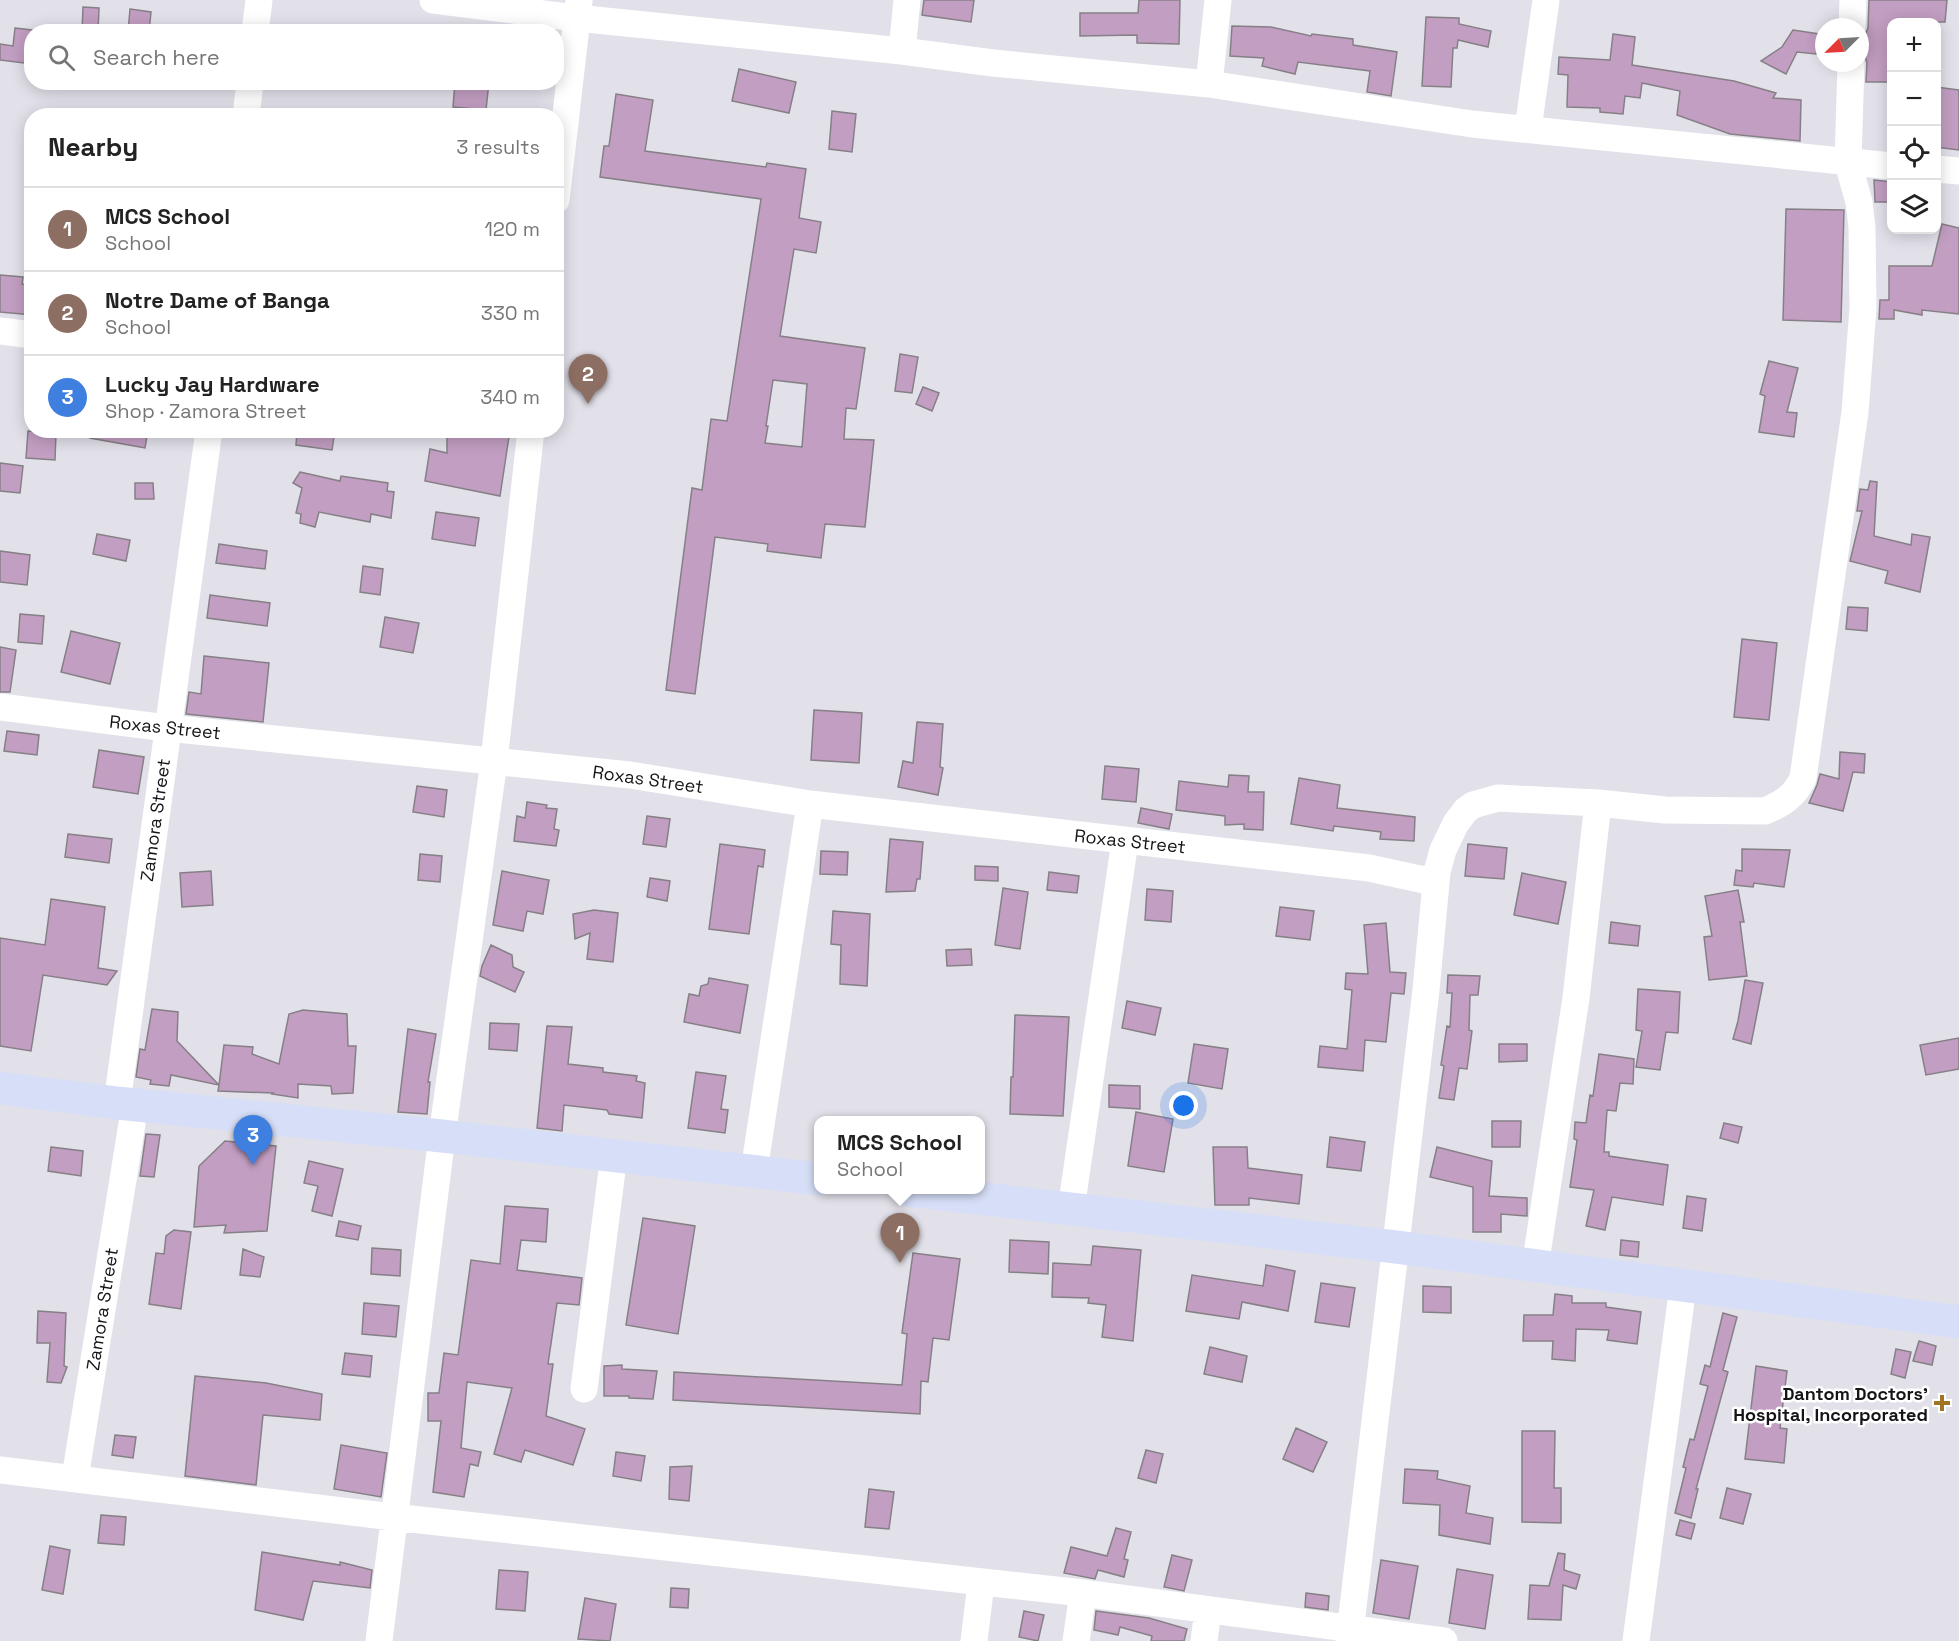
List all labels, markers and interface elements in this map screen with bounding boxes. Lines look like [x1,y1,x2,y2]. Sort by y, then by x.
north arrow [1815,18,1869,72]
map controls [1887,18,1941,234]
button: + [1887,18,1941,72]
search box [24,24,564,90]
icon: search [45,41,78,74]
text: Search here [93,43,220,71]
button: − [1887,72,1941,126]
button: locate [1887,126,1941,180]
text: Nearby [48,130,138,164]
text: 3 results [456,134,540,160]
button: layers [1887,180,1941,234]
text: MCS School [105,202,230,230]
text: 1 [63,216,72,242]
text: 120 m [484,216,540,242]
text: School [105,230,171,256]
text: Notre Dame of Banga [105,286,330,314]
text: 2 [62,300,73,326]
text: 330 m [481,300,540,326]
text: School [105,314,171,340]
pin: 2 [568,354,608,404]
text: Lucky Jay Hardware [105,370,320,398]
text: 3 [61,384,74,410]
text: 340 m [480,384,540,410]
text: Shop · Zamora Street [105,398,306,424]
street label: Roxas Street [108,710,222,744]
street label: Zamora Street [135,757,175,883]
street label: Roxas Street [591,760,705,798]
street label: Roxas Street [1073,824,1187,858]
your location [1169,1091,1198,1120]
pin: 3 [234,1116,272,1165]
popup [814,1116,985,1194]
text: MCS School [837,1128,962,1156]
text: School [837,1156,903,1182]
pin: 1 [880,1214,920,1263]
street label: Zamora Street [81,1246,123,1372]
place label: Dantom Doctors' Hospital, Incorporated [1733,1382,1928,1426]
marker: Dantom Doctors' Hospital, Incorporated [1933,1394,1951,1412]

